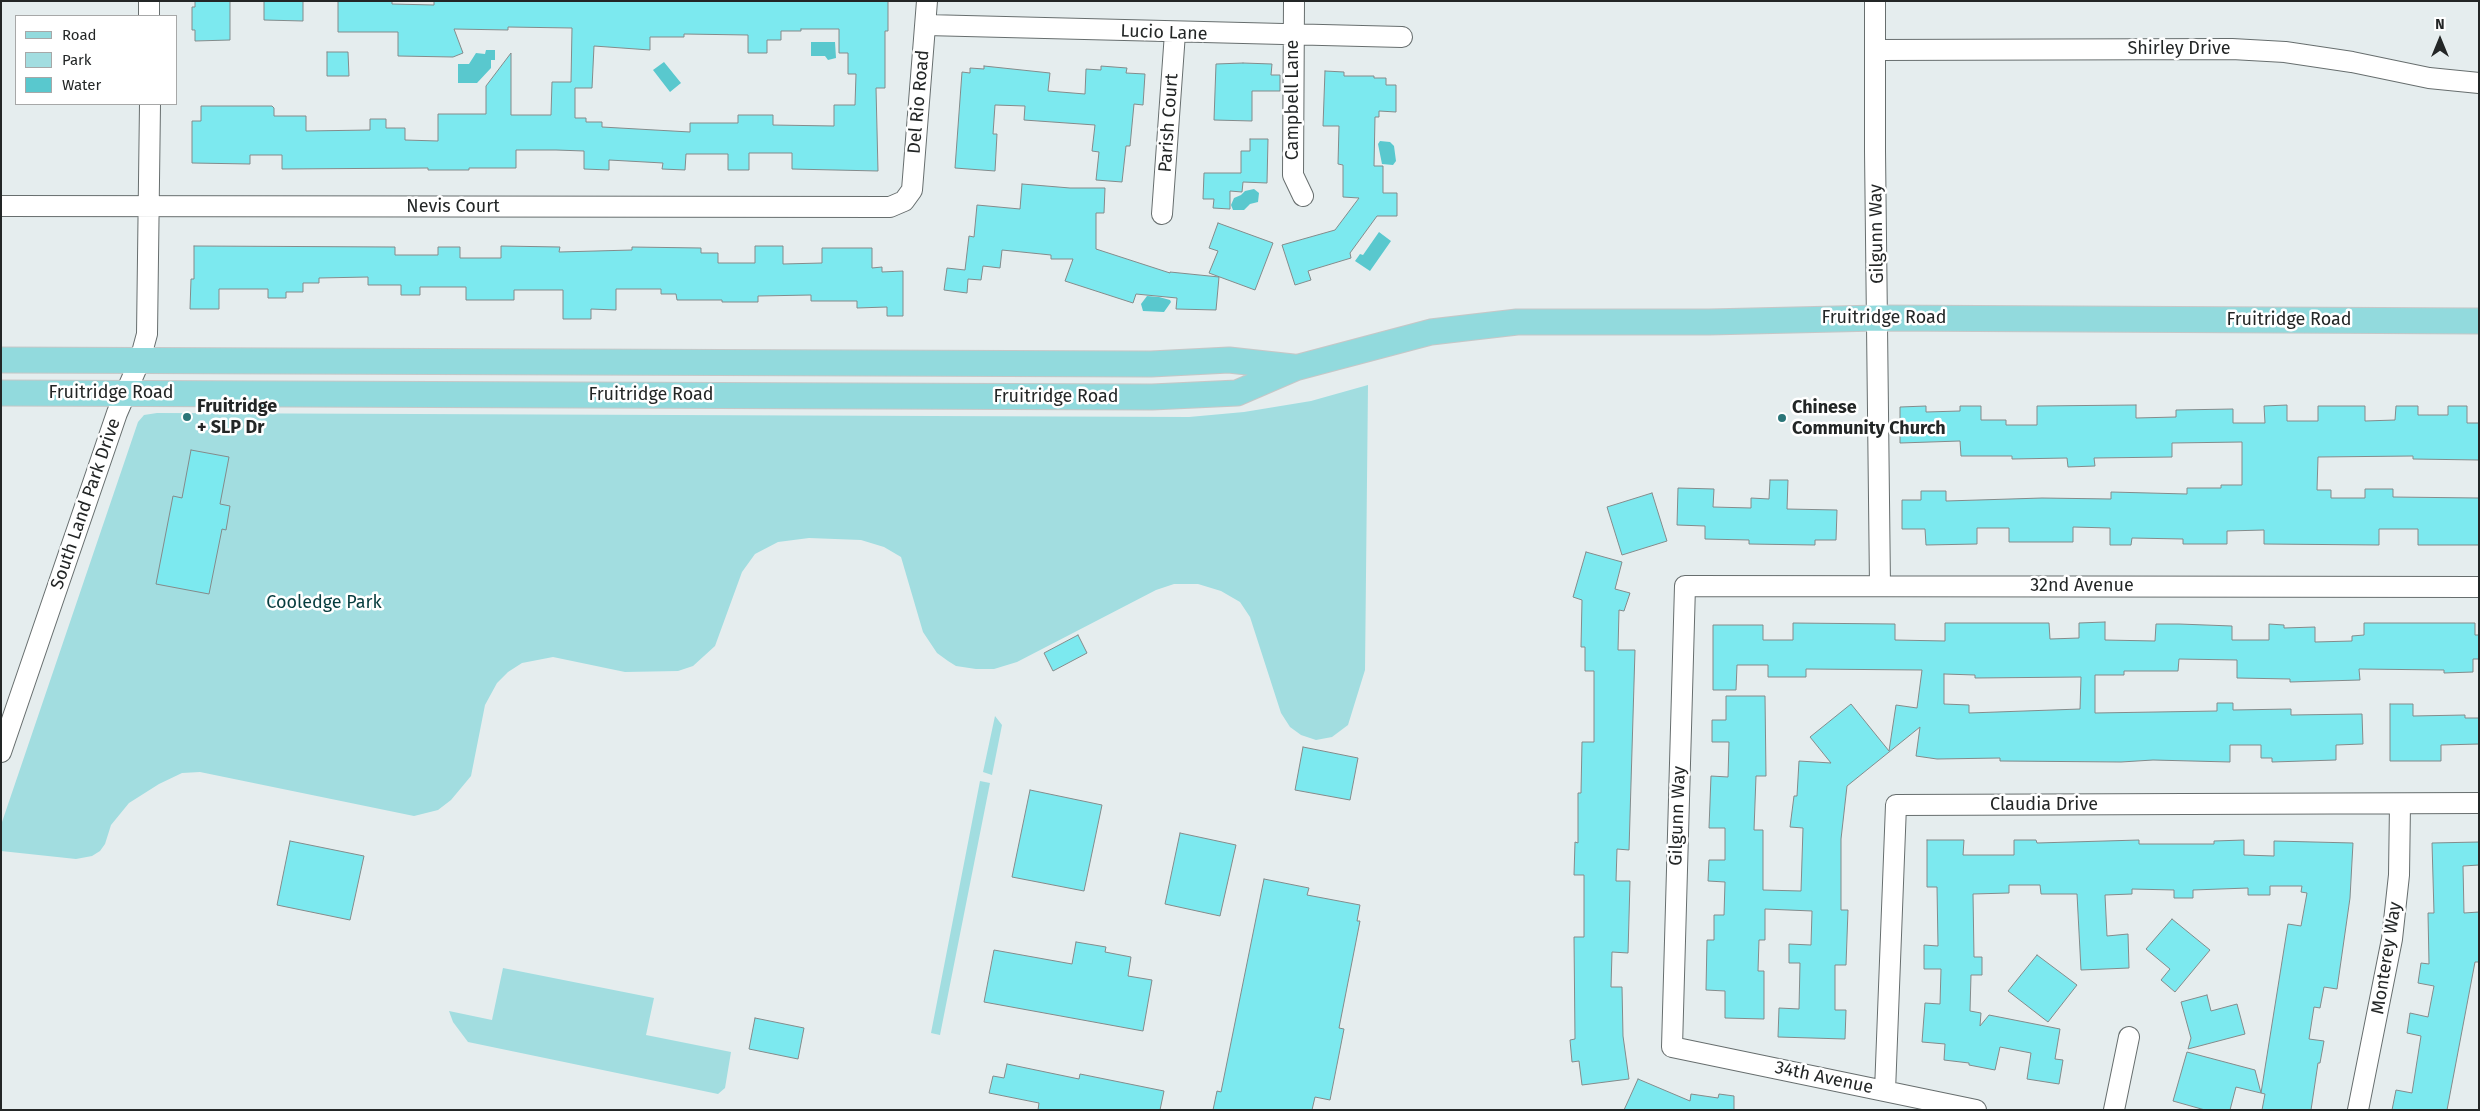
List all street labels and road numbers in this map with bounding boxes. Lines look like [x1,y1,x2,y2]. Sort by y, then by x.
street label: Lucio Lane [1120,21,1208,45]
street label: Shirley Drive [2127,38,2231,60]
street label: Campbell Lane [1282,40,1304,160]
street label: Del Rio Road [904,49,934,155]
street label: Parish Court [1155,73,1183,173]
street label: Gilgunn Way [1865,184,1889,284]
street label: Nevis Court [406,196,500,218]
street label: Fruitridge Road [1821,307,1947,329]
street label: Fruitridge Road [2226,309,2352,331]
street label: Fruitridge Road [48,382,174,404]
street label: Fruitridge Road [588,384,714,406]
street label: Fruitridge Road [993,386,1119,408]
street label: South Land Park Drive [47,416,125,592]
street label: 32nd Avenue [2030,575,2134,597]
street label: Gilgunn Way [1665,766,1691,866]
street label: Claudia Drive [1990,794,2098,816]
street label: Monterey Way [2367,900,2407,1016]
street label: 34th Avenue [1773,1057,1875,1099]

